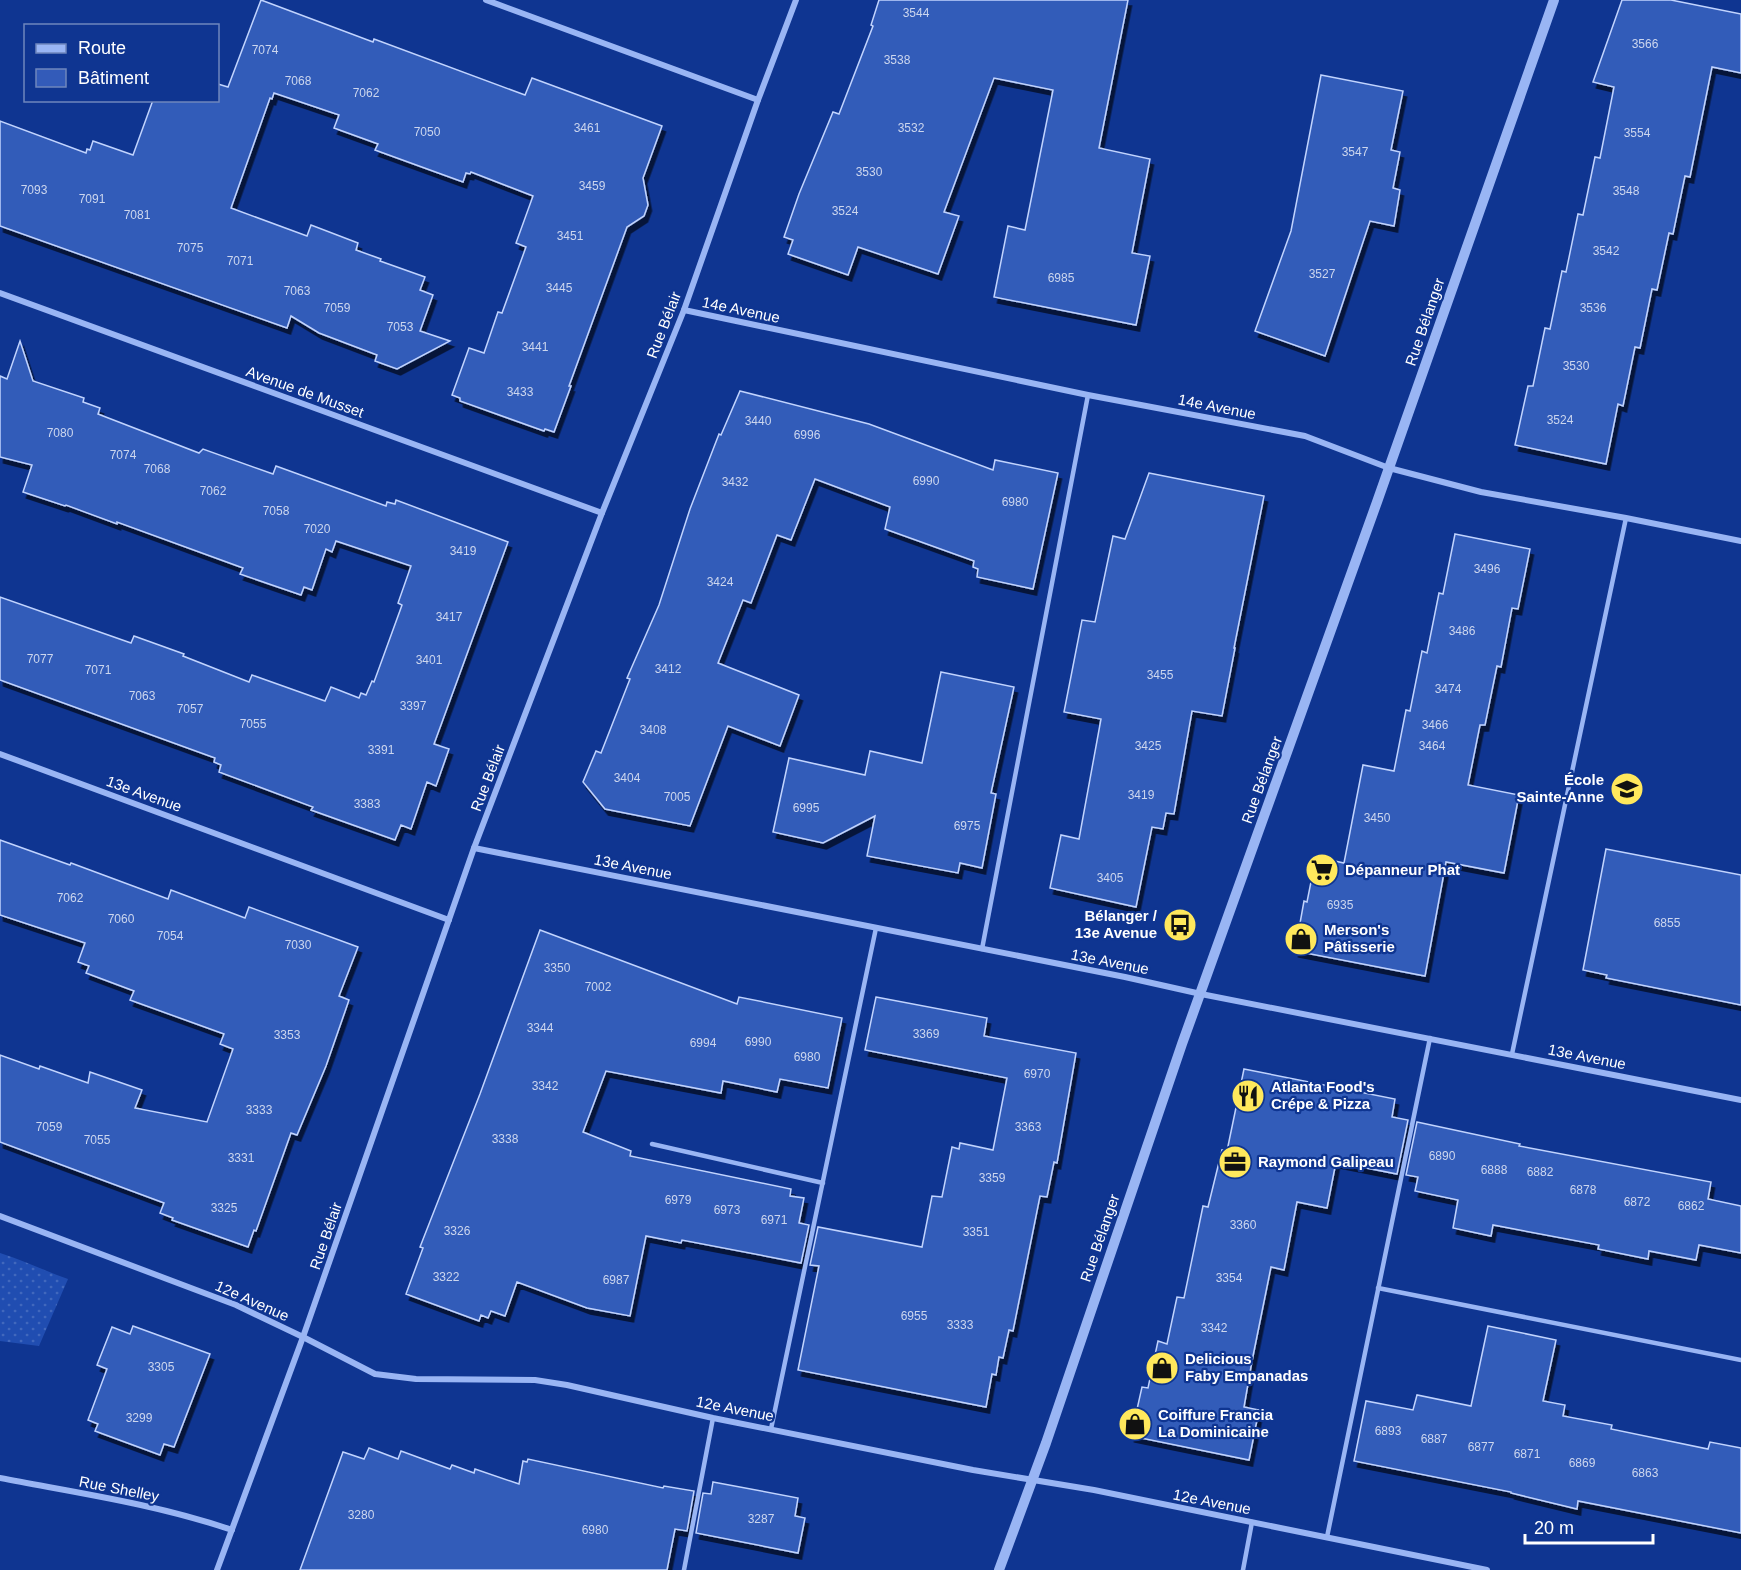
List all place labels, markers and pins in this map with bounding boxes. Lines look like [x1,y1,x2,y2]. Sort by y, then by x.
place label: École Sainte-Anne [1516,771,1604,805]
school or university icon: École Sainte-Anne [1609,771,1645,807]
supermarket icon: Dépanneur Phat [1304,852,1340,888]
place label: Dépanneur Phat [1345,861,1460,878]
place label: Bélanger / 13e Avenue [1075,907,1158,941]
bus stop icon: Bélanger / 13e Avenue [1162,907,1198,943]
shop icon: Merson's Pâtisserie [1283,921,1319,957]
place label: Merson's Pâtisserie [1324,921,1395,955]
restaurant icon: Atlanta Food's Crépe & Pizza [1230,1078,1266,1114]
place label: Atlanta Food's Crépe & Pizza [1271,1078,1375,1112]
office icon: Raymond Galipeau [1217,1144,1253,1180]
place label: Raymond Galipeau [1258,1153,1394,1170]
shop icon: Delicious Faby Empanadas [1144,1350,1180,1386]
place label: Delicious Faby Empanadas [1185,1350,1308,1384]
shop icon: Coiffure Francia La Dominicaine [1117,1406,1153,1442]
place label: Coiffure Francia La Dominicaine [1158,1406,1274,1440]

